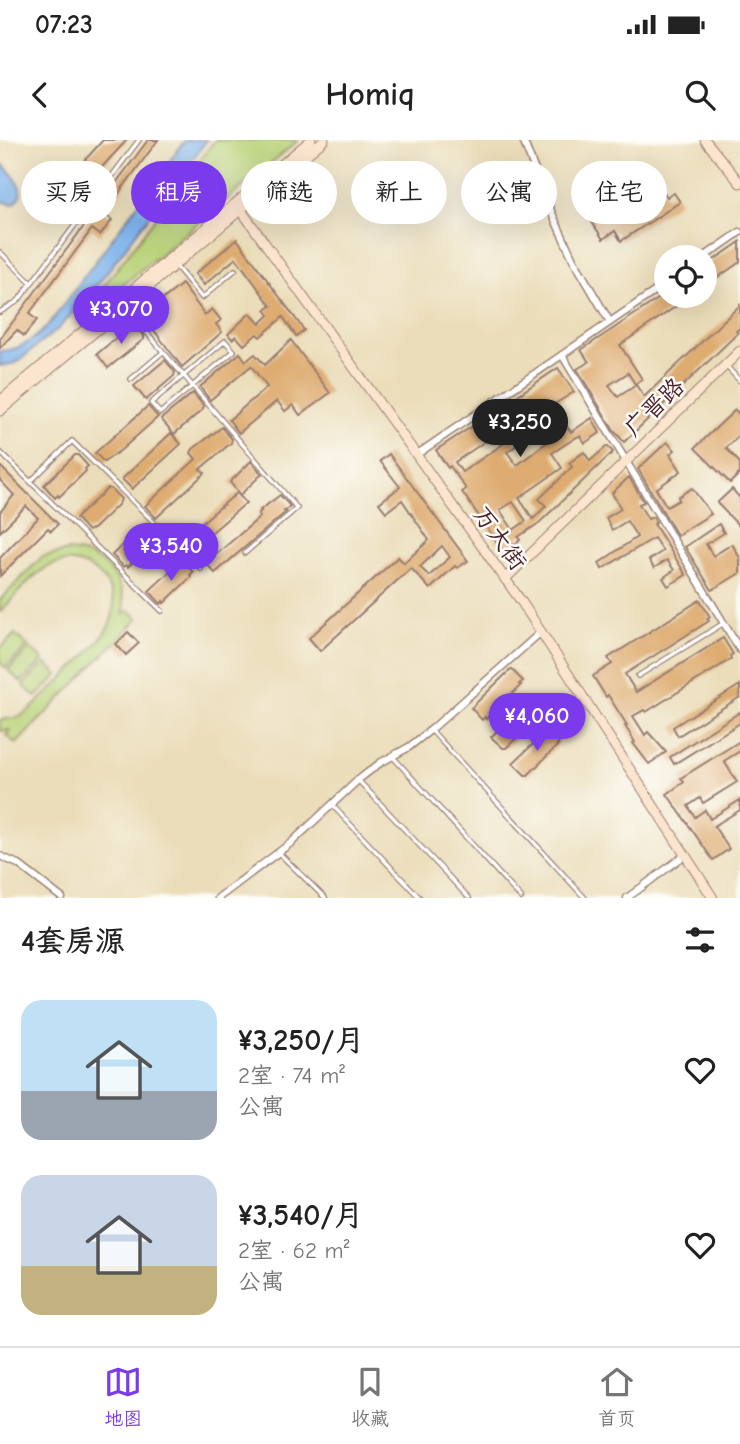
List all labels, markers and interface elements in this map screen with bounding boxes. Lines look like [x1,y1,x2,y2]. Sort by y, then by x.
text: 07:23 [35,10,93,40]
icon: back [21,76,59,114]
text: Homiq [326,76,415,113]
icon: search [681,76,719,114]
chip: 买房 [21,161,117,224]
chip: 租房 [131,161,227,224]
chip: 筛选 [241,161,337,224]
chip: 新上 [351,161,447,224]
chip: 公寓 [461,161,557,224]
chip: 住宅 [571,161,667,224]
map controls [654,245,717,308]
button: locate [654,245,717,308]
pin: ¥3,070 [64,286,178,346]
text: ¥3,070 [89,295,153,322]
street label: 广晋路 [618,372,690,442]
pin: ¥3,250 [463,400,577,459]
text: ¥3,250 [488,408,552,435]
street label: 万大街 [468,501,532,575]
pin: ¥3,540 [114,524,228,583]
text: ¥3,540 [139,532,203,559]
pin: ¥4,060 [480,694,594,753]
text: ¥4,060 [505,702,569,729]
icon: filters [681,921,719,959]
text: 4套房源 [21,924,125,959]
text: ¥3,250/月 [238,1023,364,1058]
icon: home [77,1028,161,1112]
icon: heart [681,1051,719,1089]
text: 2室 · 74 m² [238,1062,345,1089]
text: 公寓 [238,1093,284,1120]
text: ¥3,540/月 [238,1198,364,1233]
icon: home [77,1203,161,1287]
icon: heart [681,1226,719,1264]
text: 2室 · 62 m² [238,1237,349,1264]
text: 公寓 [238,1268,284,1295]
tab: 地图 [104,1363,142,1430]
tab: 收藏 [351,1363,389,1430]
tab: 首页 [598,1363,636,1430]

